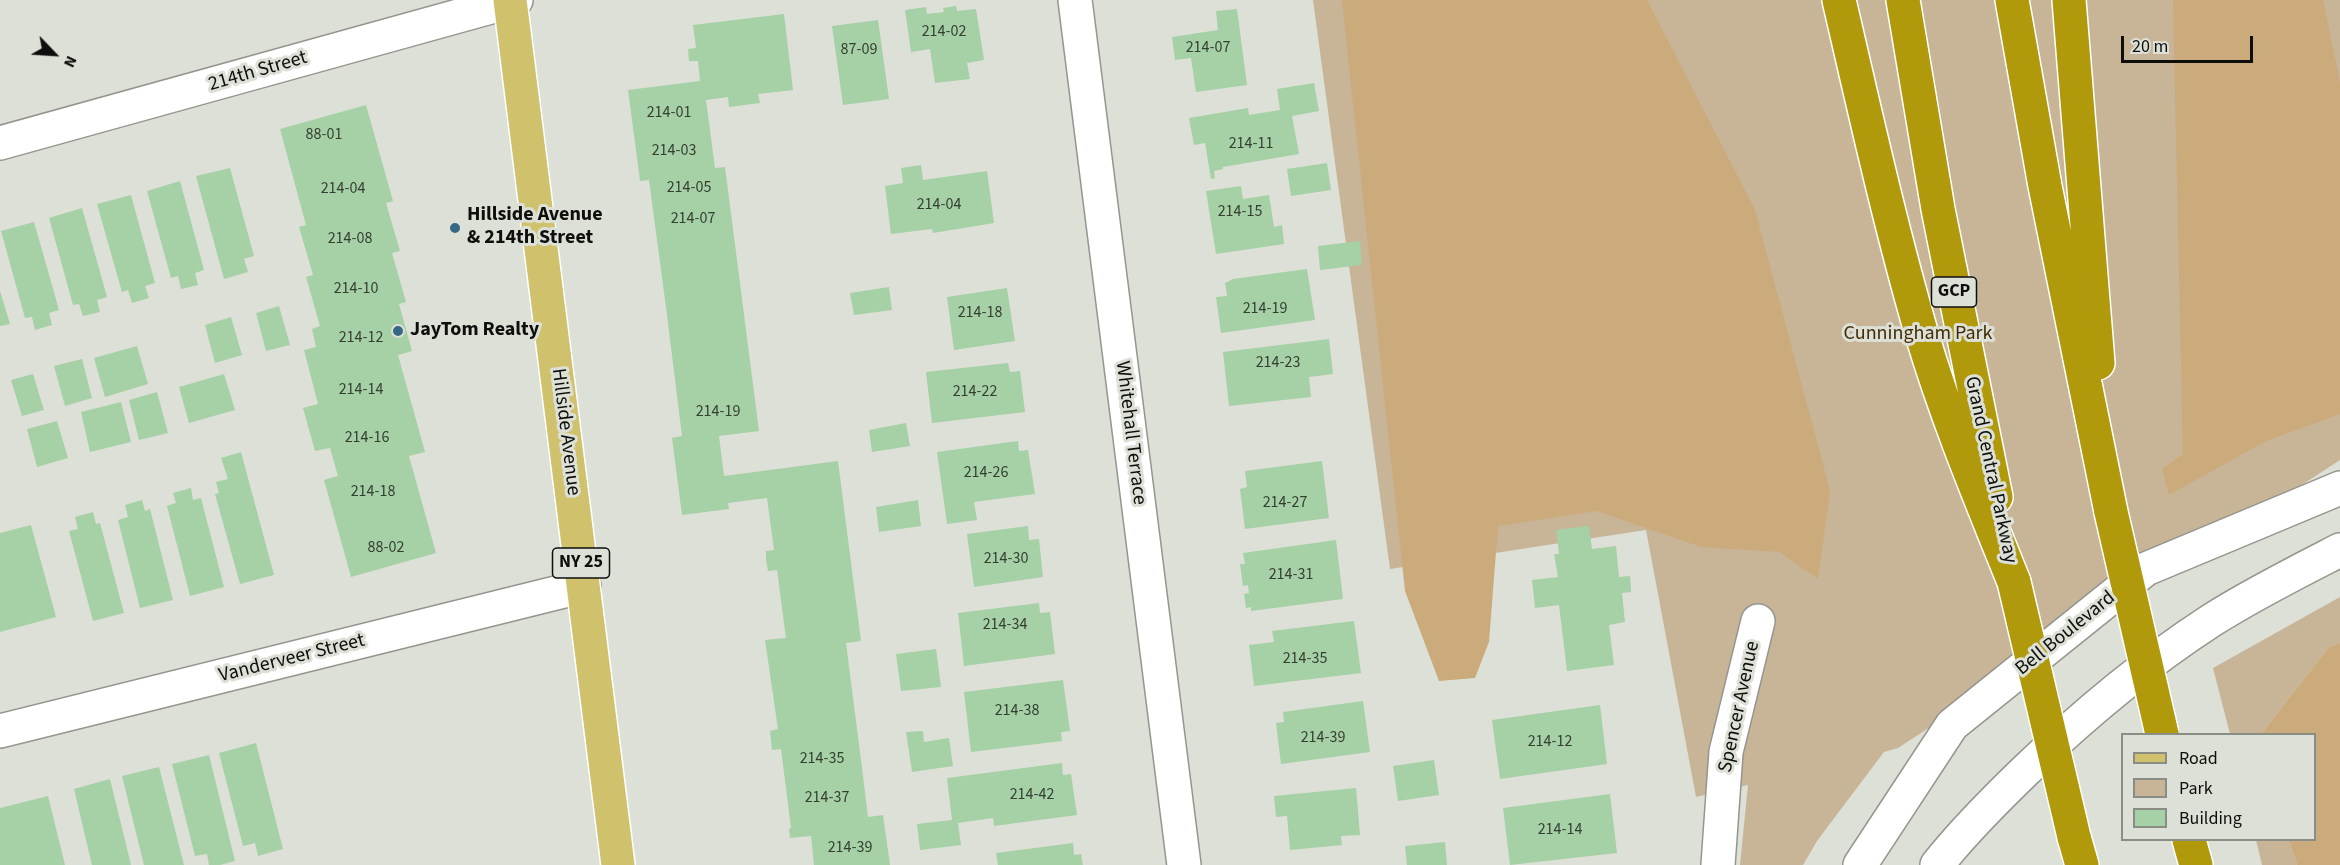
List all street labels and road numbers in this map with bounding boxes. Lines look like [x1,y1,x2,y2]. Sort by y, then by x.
street label: 214th Street [206,46,310,98]
road number: GCP [1932,277,1976,307]
street label: Whitehall Terrace [1109,360,1151,506]
street label: Hillside Avenue [545,367,585,497]
street label: Grand Central Parkway [1958,374,2022,566]
road number: NY 25 [552,548,610,578]
street label: Bell Boulevard [2011,586,2121,682]
street label: Vanderveer Street [217,629,367,689]
street label: Spencer Avenue [1714,639,1766,775]

